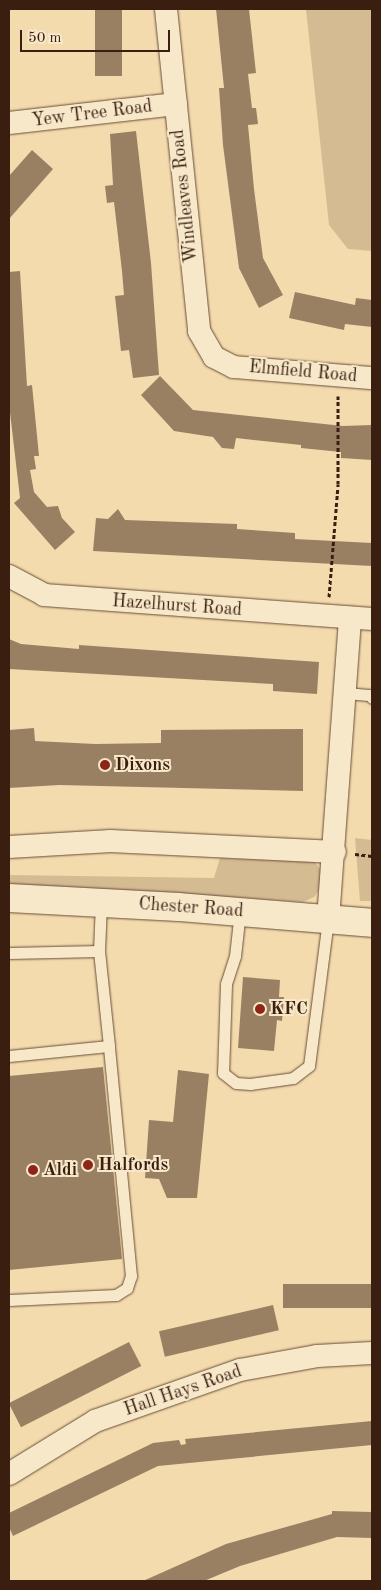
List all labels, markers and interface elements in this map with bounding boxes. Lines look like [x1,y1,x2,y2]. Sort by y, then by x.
scale bar [22,20,172,52]
text: 50 m [28,31,62,46]
street label: Yew Tree Road [31,96,153,132]
street label: Windleaves Road [167,128,203,264]
street label: Elmfield Road [248,357,358,387]
street label: Hazelhurst Road [111,591,243,621]
place label: Dixons [115,754,170,776]
marker: Dixons [99,759,111,771]
street label: Chester Road [138,894,244,922]
place label: KFC [270,998,308,1020]
marker: KFC [254,1003,266,1015]
place label: Halfords [98,1154,168,1176]
place label: Aldi [43,1159,77,1181]
marker: Halfords [82,1159,94,1171]
marker: Aldi [27,1164,39,1176]
street label: Hall Hays Road [121,1361,245,1421]

